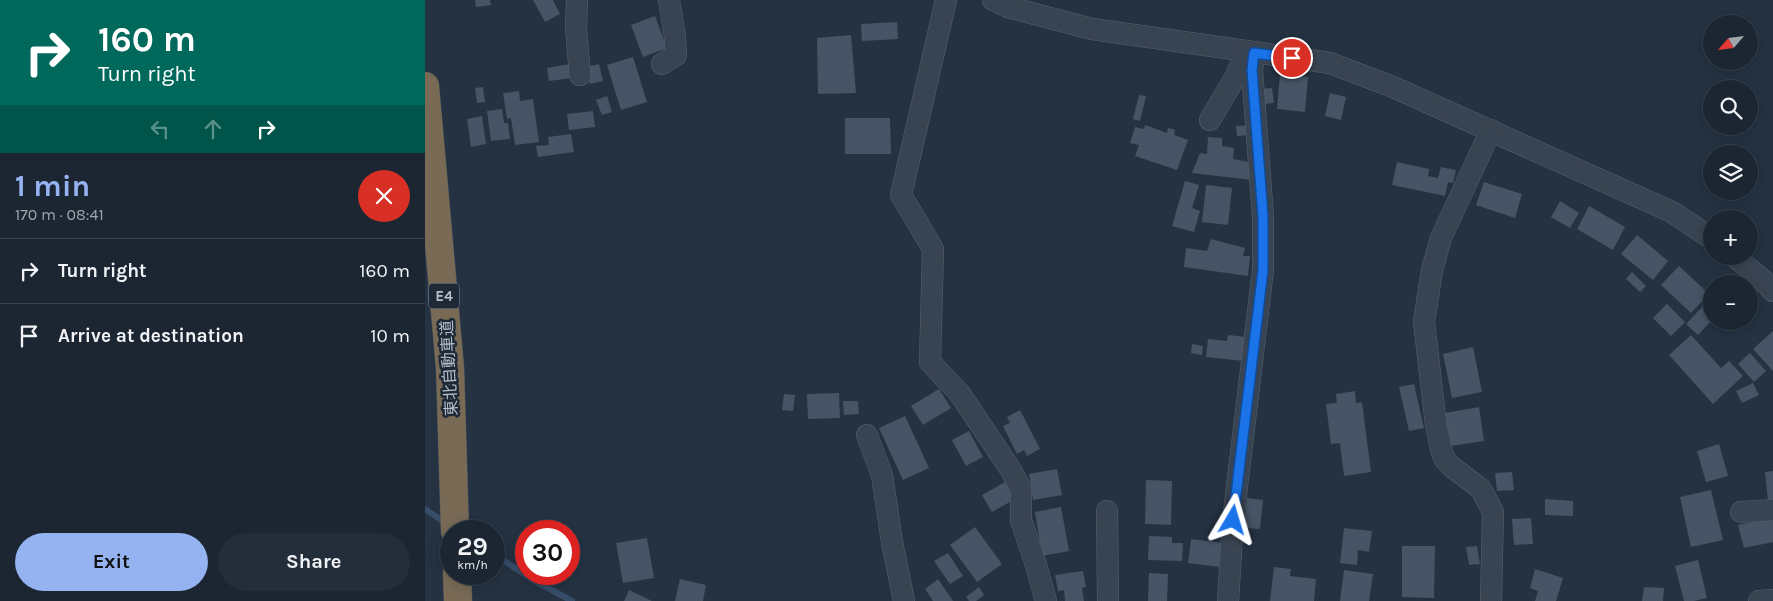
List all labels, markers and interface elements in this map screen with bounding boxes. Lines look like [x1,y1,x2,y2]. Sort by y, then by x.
north arrow [1703,15,1757,70]
map controls [1703,15,1758,330]
text: 160 m [98,19,196,60]
icon: right [15,20,80,85]
pin [1271,37,1313,79]
icon: arrive [1278,44,1306,72]
text: Turn right [98,61,196,87]
button: search [1703,80,1758,135]
icon: left [146,115,174,143]
icon: ahead [199,115,227,143]
icon: right [252,115,280,143]
button: layers [1703,145,1758,200]
text: 1 min [15,168,90,204]
button: close [358,170,410,222]
text: 170 m · 08:41 [15,205,104,224]
button: + [1703,210,1758,265]
icon: right [15,257,43,285]
text: Turn right [58,260,147,282]
text: 160 m [359,260,410,282]
button: − [1703,275,1758,330]
road number: E4 [429,284,459,308]
street label: 東北自動車道 [437,320,461,416]
icon: arrive [15,322,43,350]
text: Arrive at destination [58,325,244,347]
text: 10 m [370,325,410,347]
position arrow [1206,493,1258,545]
speed limit sign: 30 [515,520,580,585]
text: 29 [457,532,488,561]
button: Exit [15,533,208,591]
button: Share [218,533,410,591]
text: km/h [457,558,488,572]

